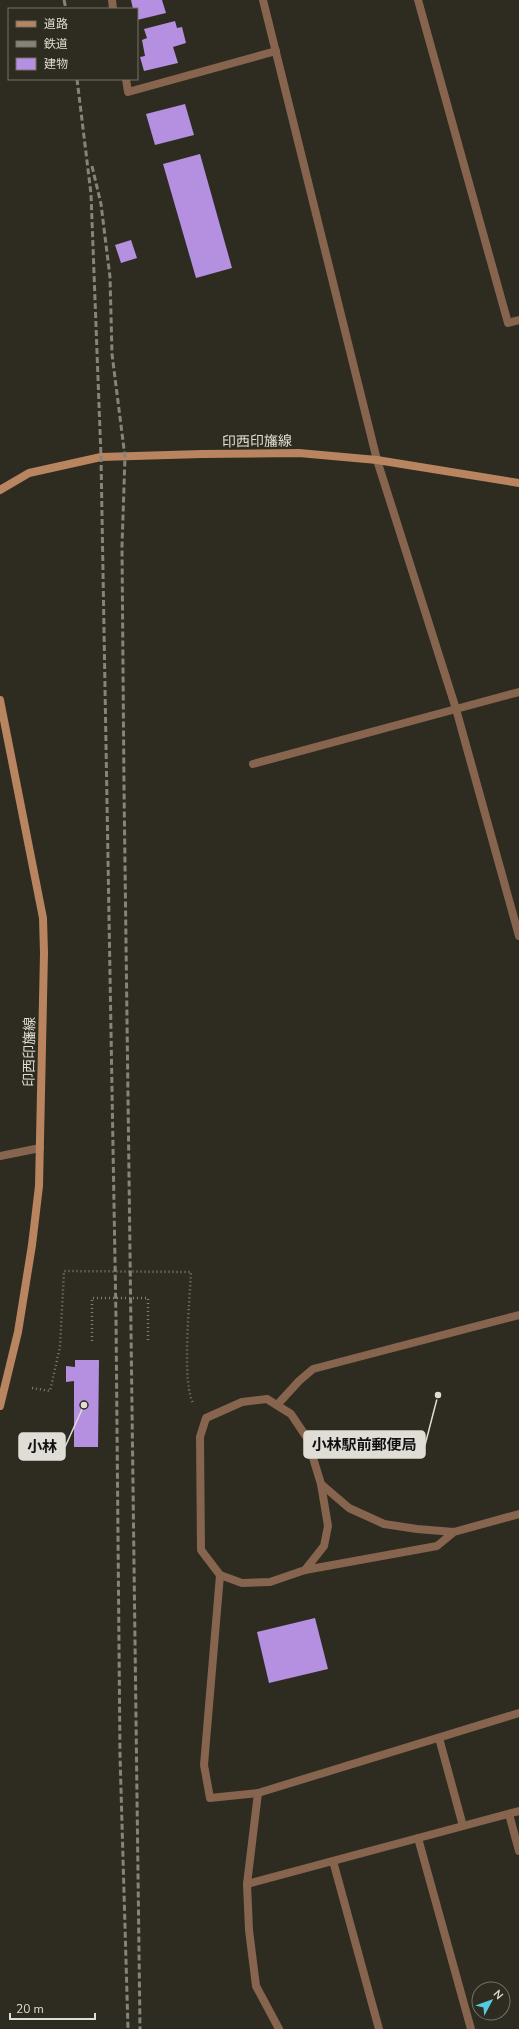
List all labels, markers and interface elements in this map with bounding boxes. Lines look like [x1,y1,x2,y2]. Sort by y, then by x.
legend [8,8,138,80]
text: 道路 [44,16,68,32]
text: 鉄道 [44,36,68,52]
text: 建物 [44,56,68,72]
street label: 印西印旛線 [222,431,292,452]
street label: 印西印旛線 [19,1017,40,1087]
callout: 小林駅前郵便局 [304,1431,425,1458]
callout: 小林 [19,1433,65,1460]
text: 小林駅前郵便局 [311,1435,417,1455]
text: 小林 [27,1437,57,1457]
north arrow [471,1981,511,2021]
text: N [490,1987,507,2003]
scale bar [10,1995,95,2021]
text: 20 m [16,2001,44,2017]

